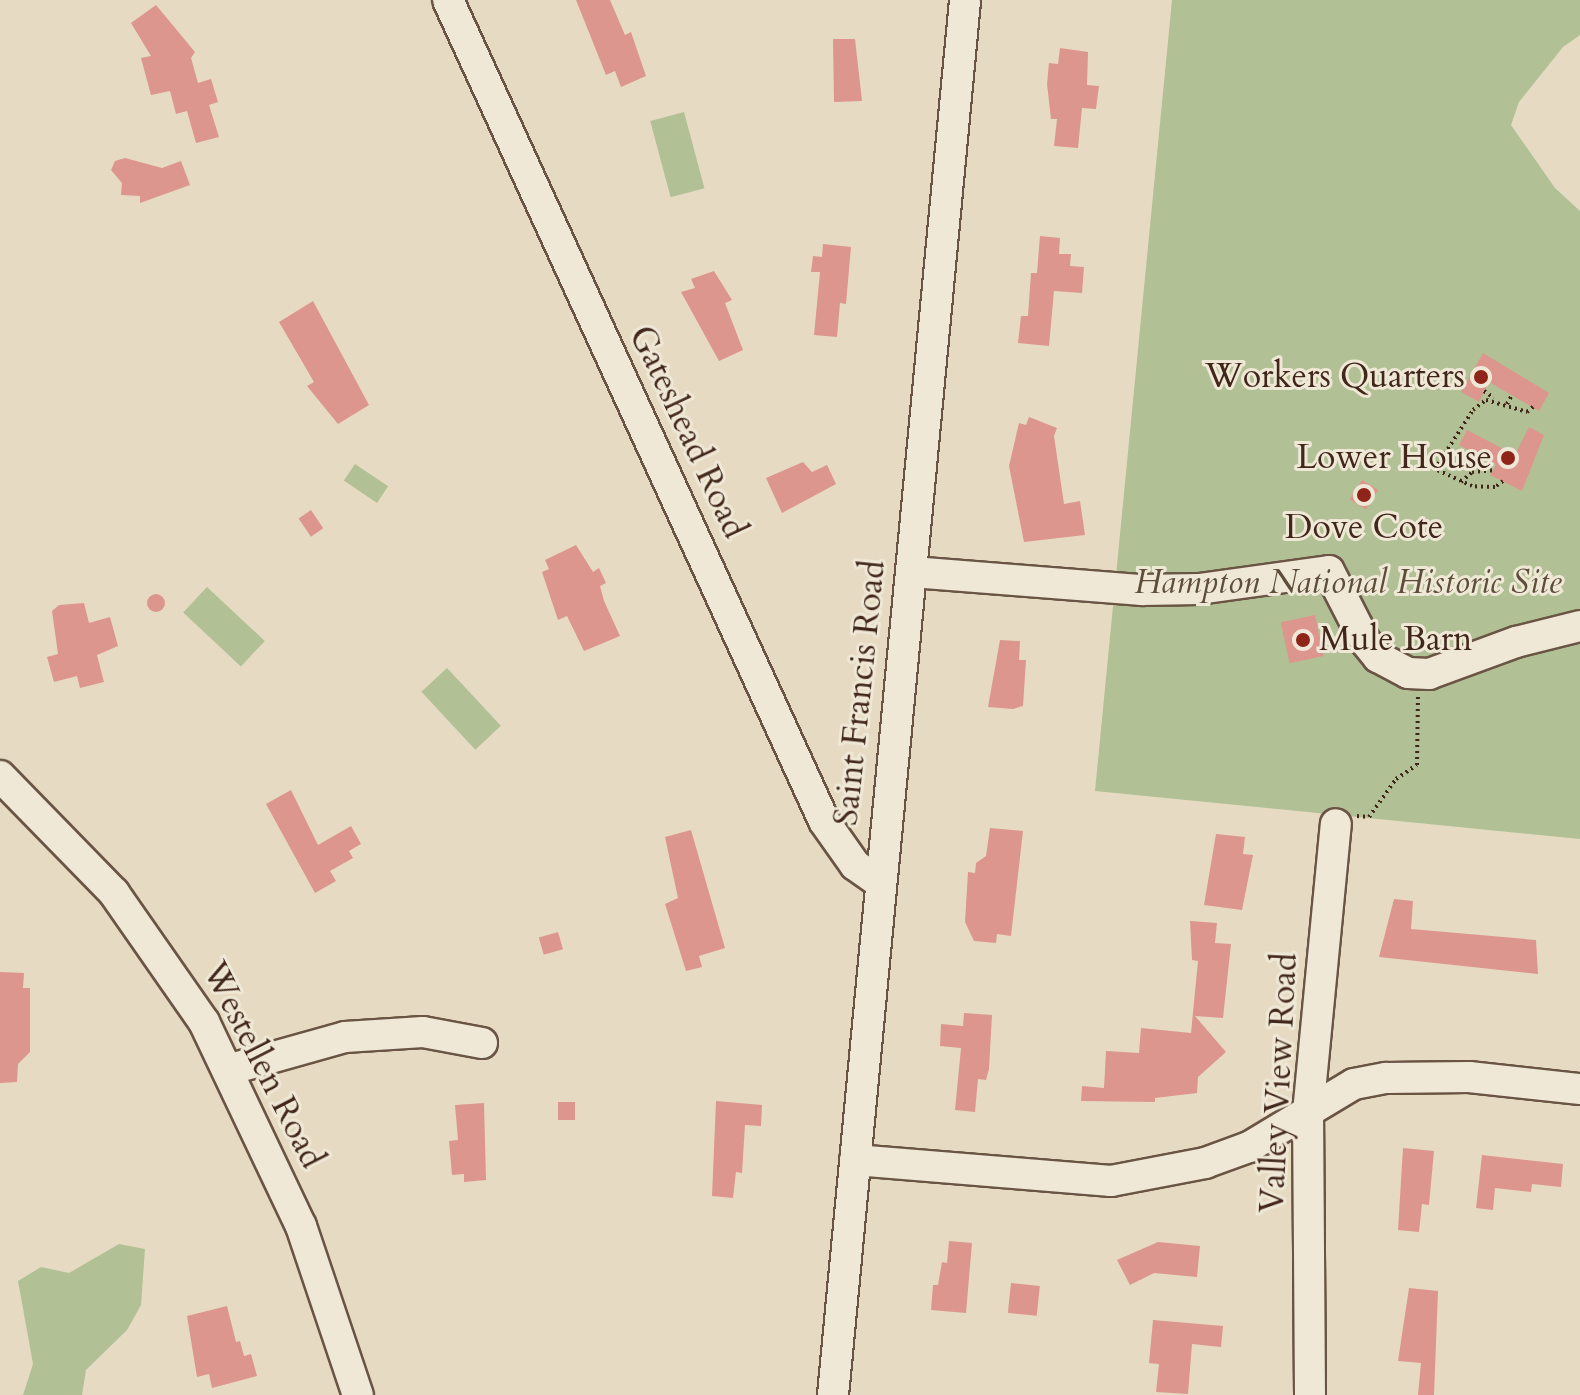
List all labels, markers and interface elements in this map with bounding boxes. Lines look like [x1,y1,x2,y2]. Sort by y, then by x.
street label: Gateshead Road [621,319,755,545]
place label: Workers Quarters [1205,357,1465,397]
marker: Workers Quarters [1472,368,1490,386]
place label: Lower House [1297,438,1492,478]
marker: Lower House [1499,449,1517,467]
marker: Dove Cote [1355,486,1373,504]
place label: Dove Cote [1285,508,1443,548]
street label: Saint Francis Road [826,558,894,828]
park label: Hampton National Historic Site [1134,563,1562,603]
place label: Mule Barn [1319,620,1472,660]
marker: Mule Barn [1294,631,1312,649]
street label: Valley View Road [1252,952,1306,1214]
street label: Westellen Road [193,955,333,1175]

